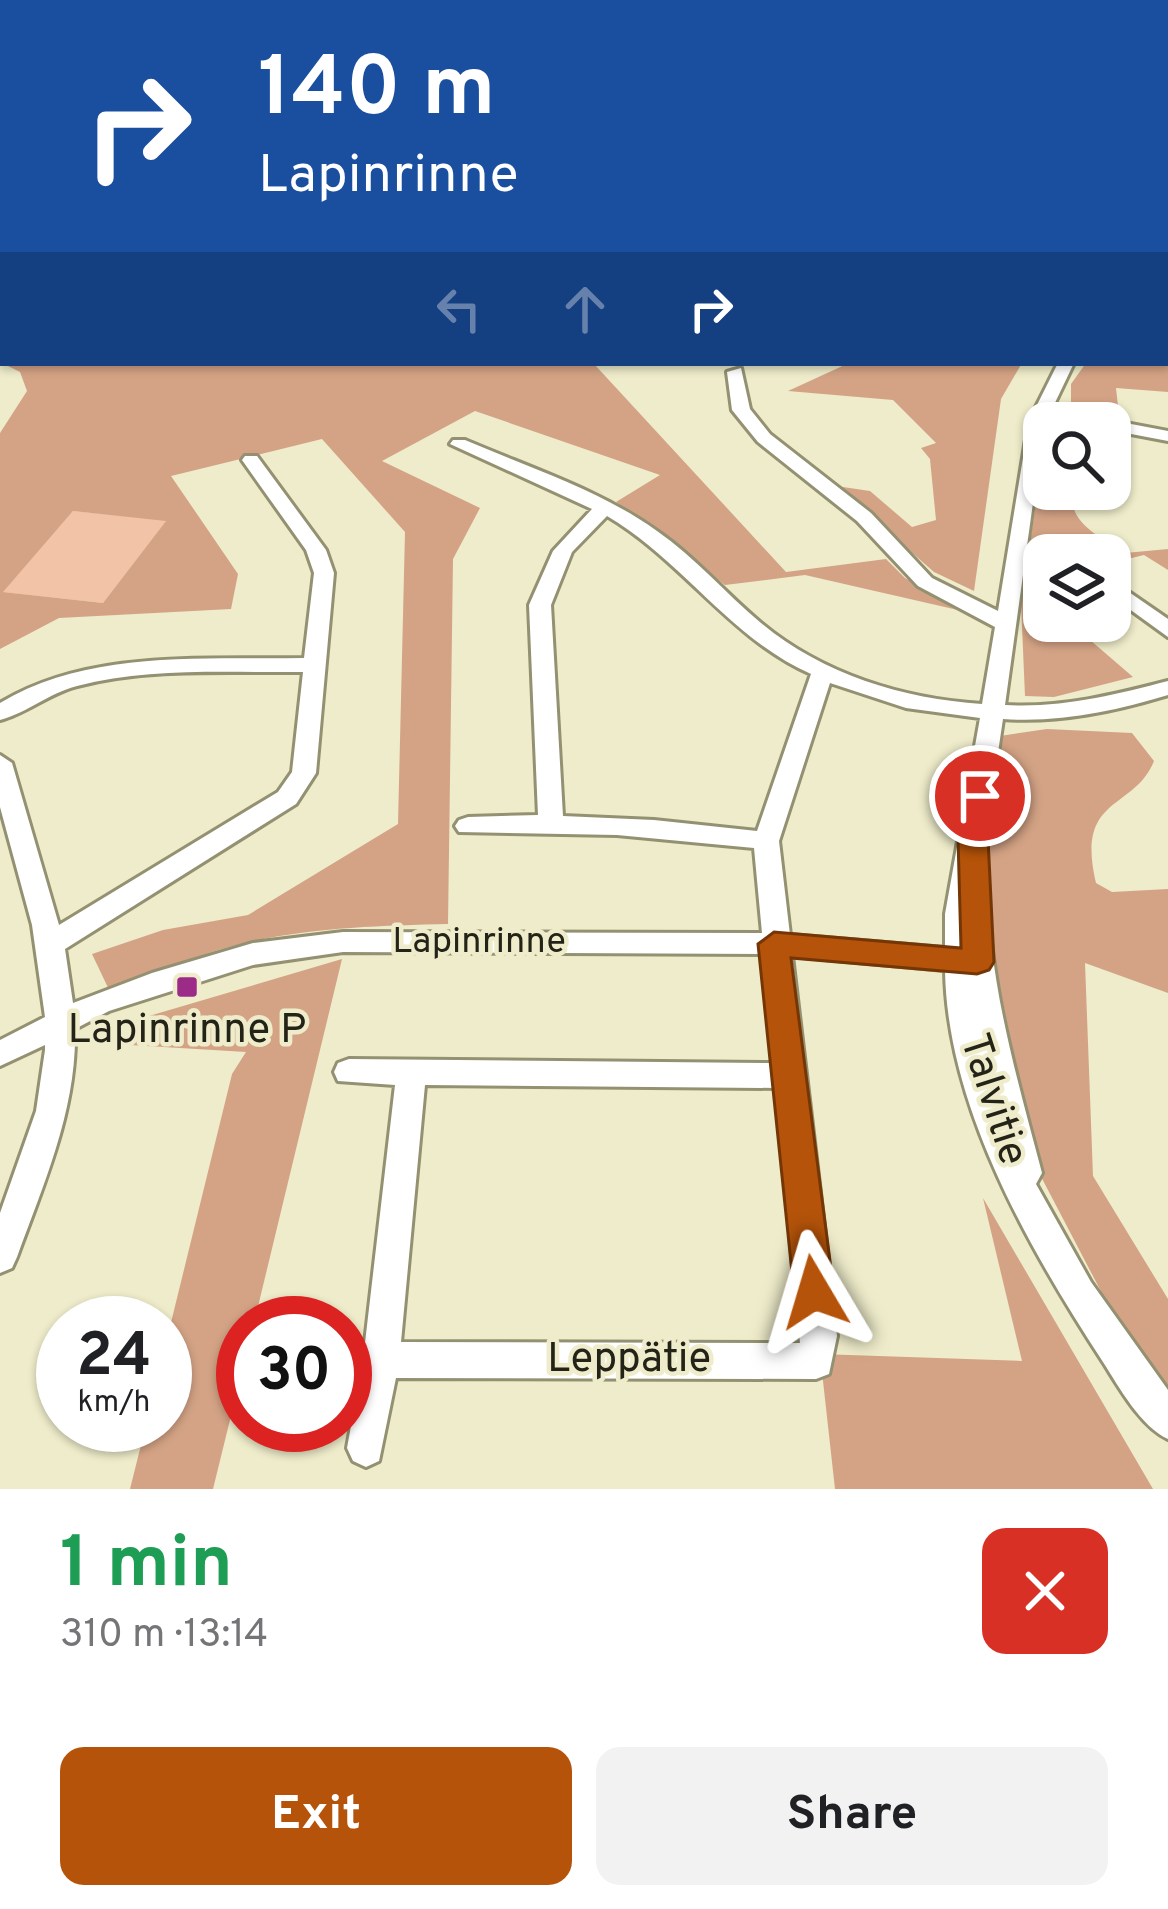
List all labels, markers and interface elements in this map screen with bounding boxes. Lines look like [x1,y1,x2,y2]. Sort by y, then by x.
text: 140 m [258,39,495,145]
icon: right [60,48,216,204]
text: Lapinrinne [258,143,518,212]
icon: left [426,276,492,342]
icon: ahead [552,276,618,342]
icon: right [678,276,744,342]
map controls [1023,402,1131,642]
button: search [1023,402,1131,510]
button: layers [1023,534,1131,642]
pin [929,745,1031,847]
icon: arrive [947,763,1013,829]
street label: Lapinrinne [392,920,566,966]
marker: Lapinrinne P [174,974,200,1000]
place label: Lapinrinne P [68,1005,306,1058]
street label: Talvitie [946,1027,1038,1173]
position arrow [751,1229,877,1355]
speed limit sign: 30 [216,1296,372,1452]
text: 24 [76,1321,152,1397]
street label: Leppätie [547,1334,711,1387]
text: km/h [78,1385,150,1422]
text: 1 min [60,1521,233,1613]
button: close [982,1528,1108,1654]
text: 310 m · 13:14 [60,1612,268,1661]
button: Exit [60,1747,572,1885]
button: Share [596,1747,1108,1885]

